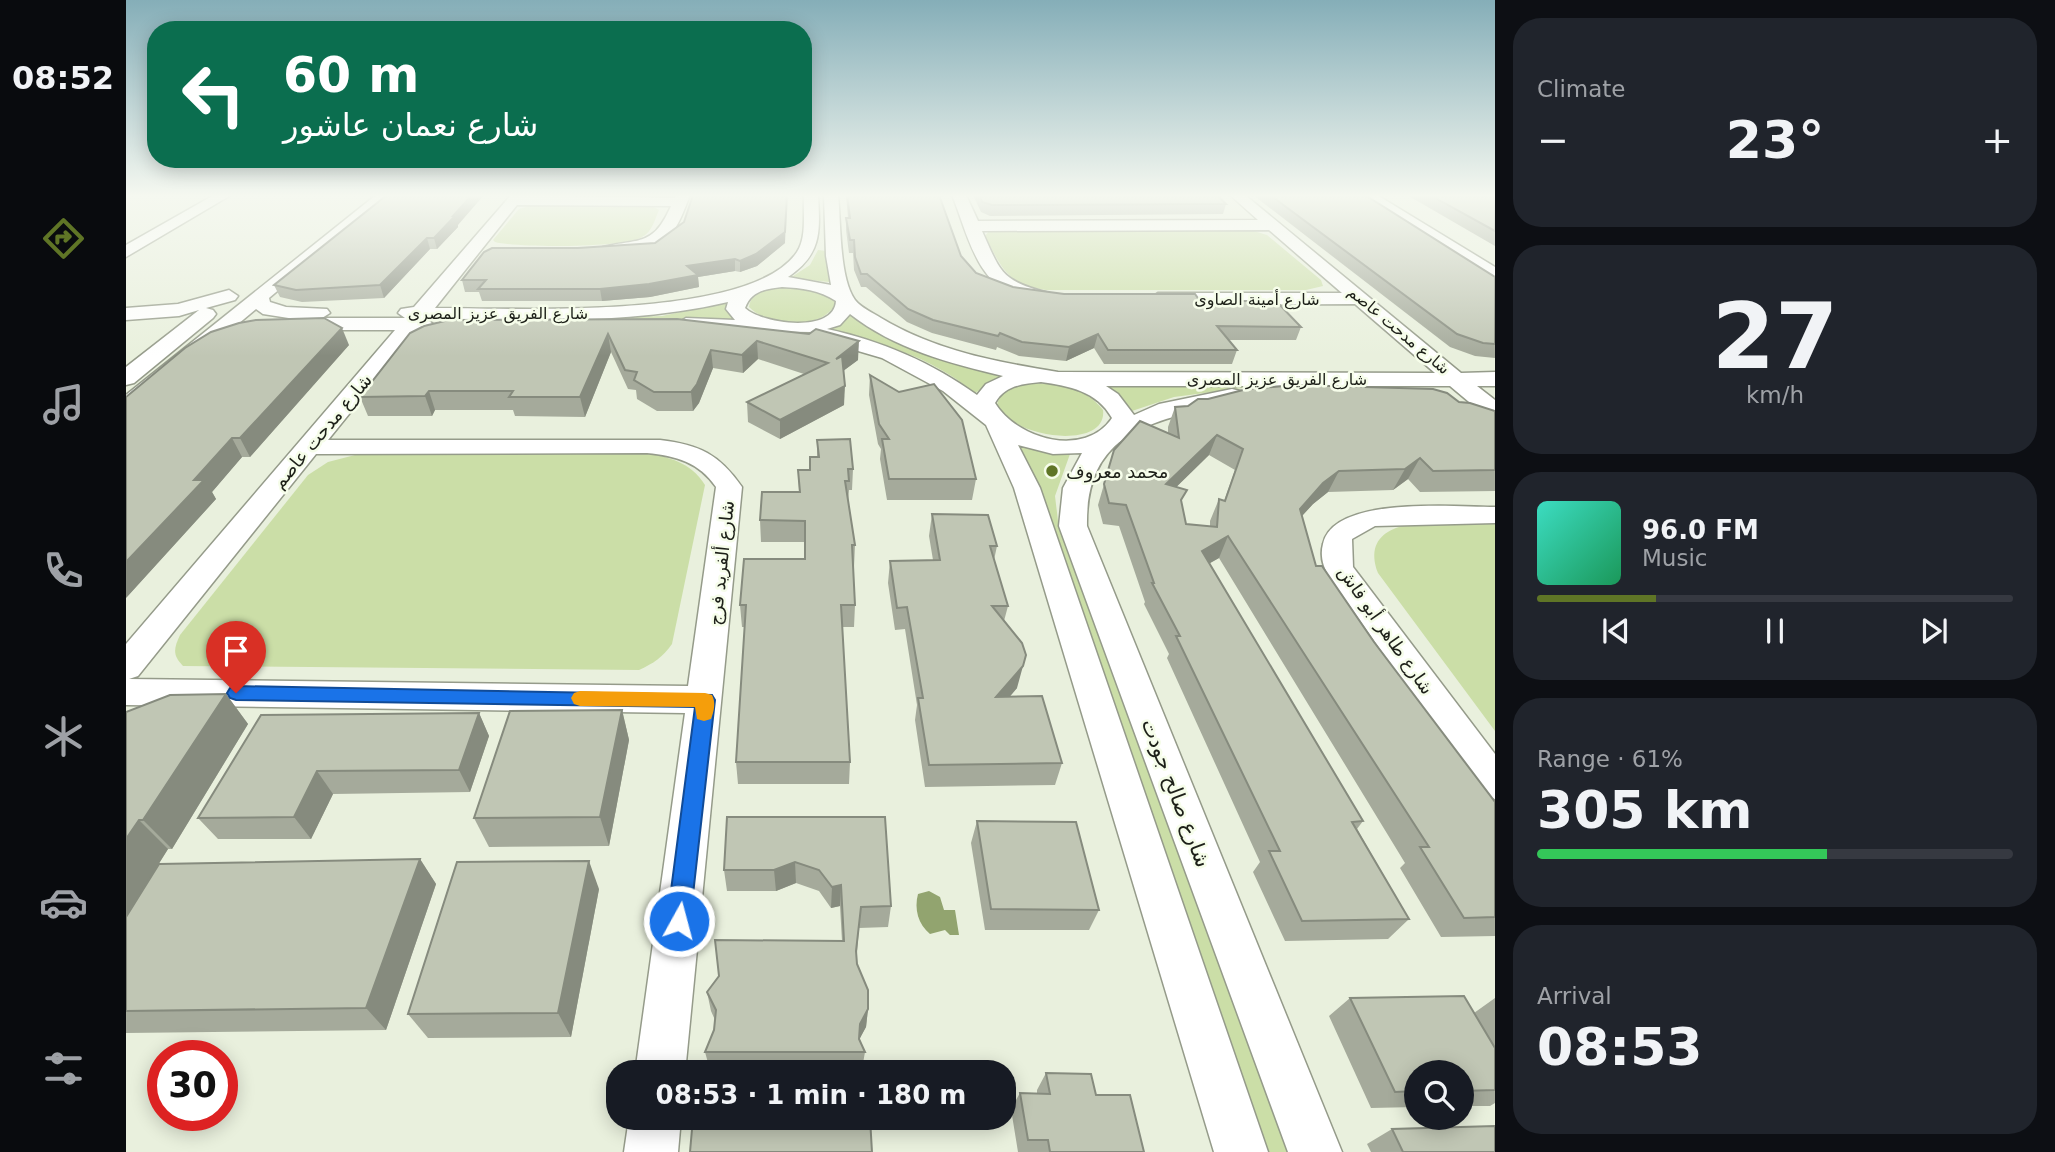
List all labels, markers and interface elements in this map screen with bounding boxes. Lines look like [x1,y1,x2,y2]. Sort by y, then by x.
text: 60 m [283,47,419,104]
icon: left [168,49,259,140]
text: 08:52 [12,59,114,97]
text: Climate [1537,76,1626,102]
text: شارع نعمان عاشور [283,106,538,144]
text: 23° [1726,110,1824,170]
text: − [1537,118,1569,162]
text: + [1981,118,2013,162]
icon: directions [39,214,88,263]
street label: شارع مدحت عاصم [1344,282,1454,379]
text: 27 [1712,284,1838,389]
street label: شارع أمينة الصاوى [1194,289,1320,310]
street label: شارع الفريق عزيز المصرى [408,304,588,324]
street label: شارع مدحت عاصم [268,370,377,493]
street label: شارع الفريق عزيز المصرى [1187,370,1367,390]
icon: music [39,380,88,429]
text: km/h [1746,382,1804,408]
place label: محمد معروف [1066,461,1168,483]
marker: محمد معروف [1044,463,1060,479]
street label: شارع ألفريد فرج [703,499,739,627]
text: 96.0 FM [1642,515,1759,545]
text: Music [1642,545,1707,571]
icon: phone [39,546,88,595]
street label: شارع طاهر أبو فاش [1333,561,1439,699]
icon: previous [1597,612,1635,650]
icon: pause [1756,612,1794,650]
icon: next [1915,612,1953,650]
pin [206,621,266,693]
icon: arrive [217,632,255,670]
icon: climate [39,712,88,761]
street label: شارع صالح جودت [1137,715,1215,871]
text: Range · 61% [1537,746,1683,772]
text: 305 km [1537,780,1752,840]
icon: car [39,878,88,927]
position arrow [642,884,716,958]
text: Arrival [1537,983,1612,1009]
text: 08:53 [1537,1017,1703,1077]
speed limit sign: 30 [147,1040,238,1131]
icon: filters [39,1044,88,1093]
map controls [1404,1060,1474,1130]
button: search [1404,1060,1474,1130]
text: 08:53 · 1 min · 180 m [656,1080,966,1110]

